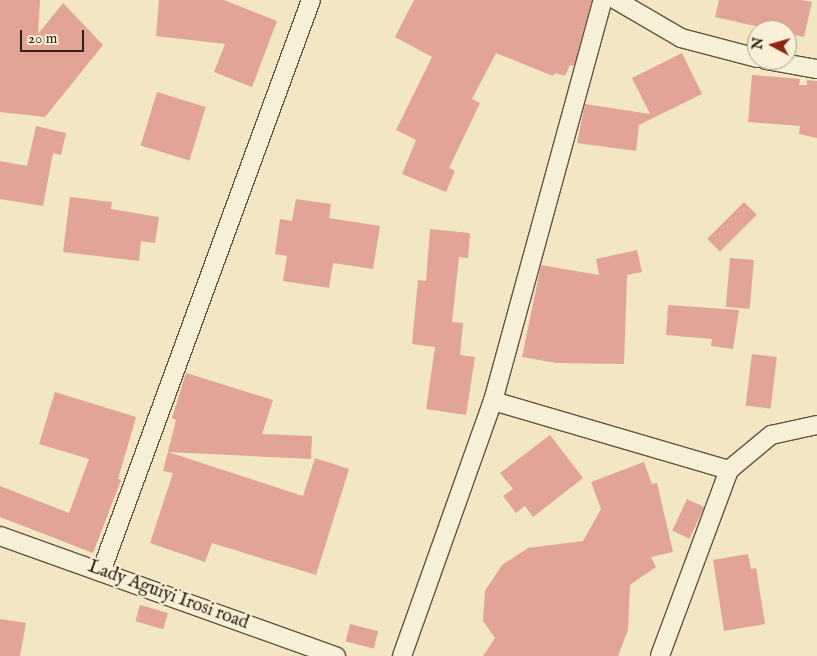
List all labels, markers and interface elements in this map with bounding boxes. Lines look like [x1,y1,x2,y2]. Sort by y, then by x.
scale bar [22,20,86,52]
north arrow [747,20,797,70]
text: 20 m [28,29,57,48]
text: N [748,37,768,51]
street label: Lady Aguiyi Irosi road [85,557,251,635]

